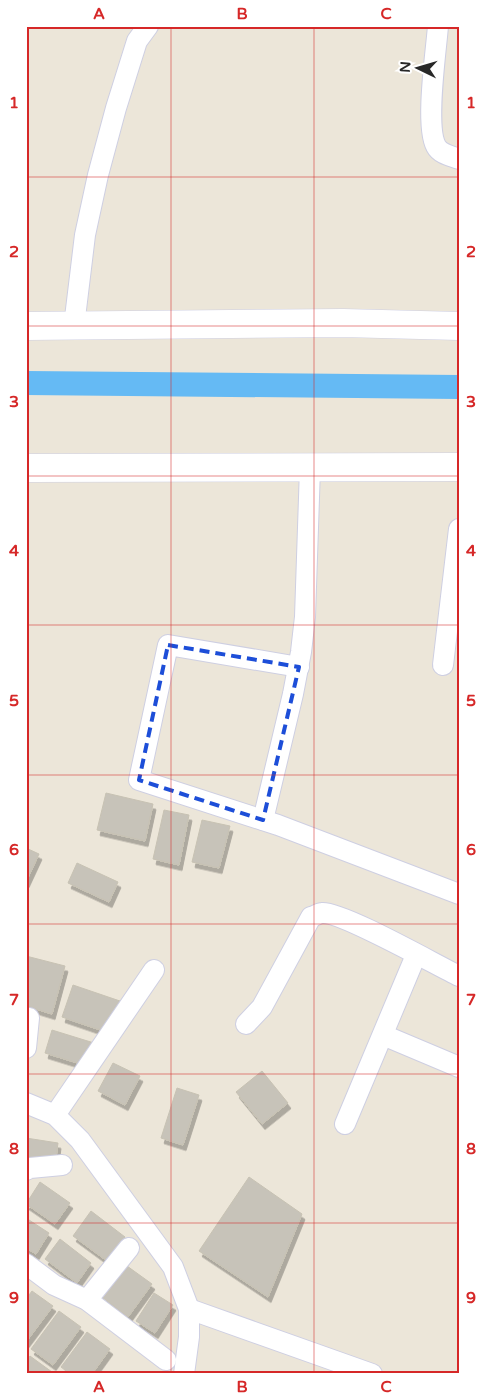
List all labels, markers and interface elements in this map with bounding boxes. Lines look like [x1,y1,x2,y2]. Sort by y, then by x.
text: A [93,4,105,24]
text: B [236,4,248,24]
text: C [380,4,392,24]
north arrow [392,42,442,92]
text: N [397,61,415,73]
text: 1 [9,93,19,113]
text: 1 [466,93,476,113]
text: 2 [9,242,19,262]
text: 2 [466,242,476,262]
text: 3 [9,392,19,412]
text: 3 [466,392,476,412]
text: 4 [9,541,19,561]
text: 4 [466,541,476,561]
text: 5 [9,691,19,711]
text: 5 [466,691,476,711]
text: 6 [9,840,19,860]
text: 6 [466,840,476,860]
text: 7 [9,990,19,1010]
text: 7 [466,990,476,1010]
text: 8 [9,1139,19,1159]
text: 8 [466,1139,476,1159]
text: 9 [9,1288,19,1308]
text: 9 [466,1288,476,1308]
text: A [93,1377,105,1397]
text: B [236,1377,248,1397]
text: C [380,1377,392,1397]

